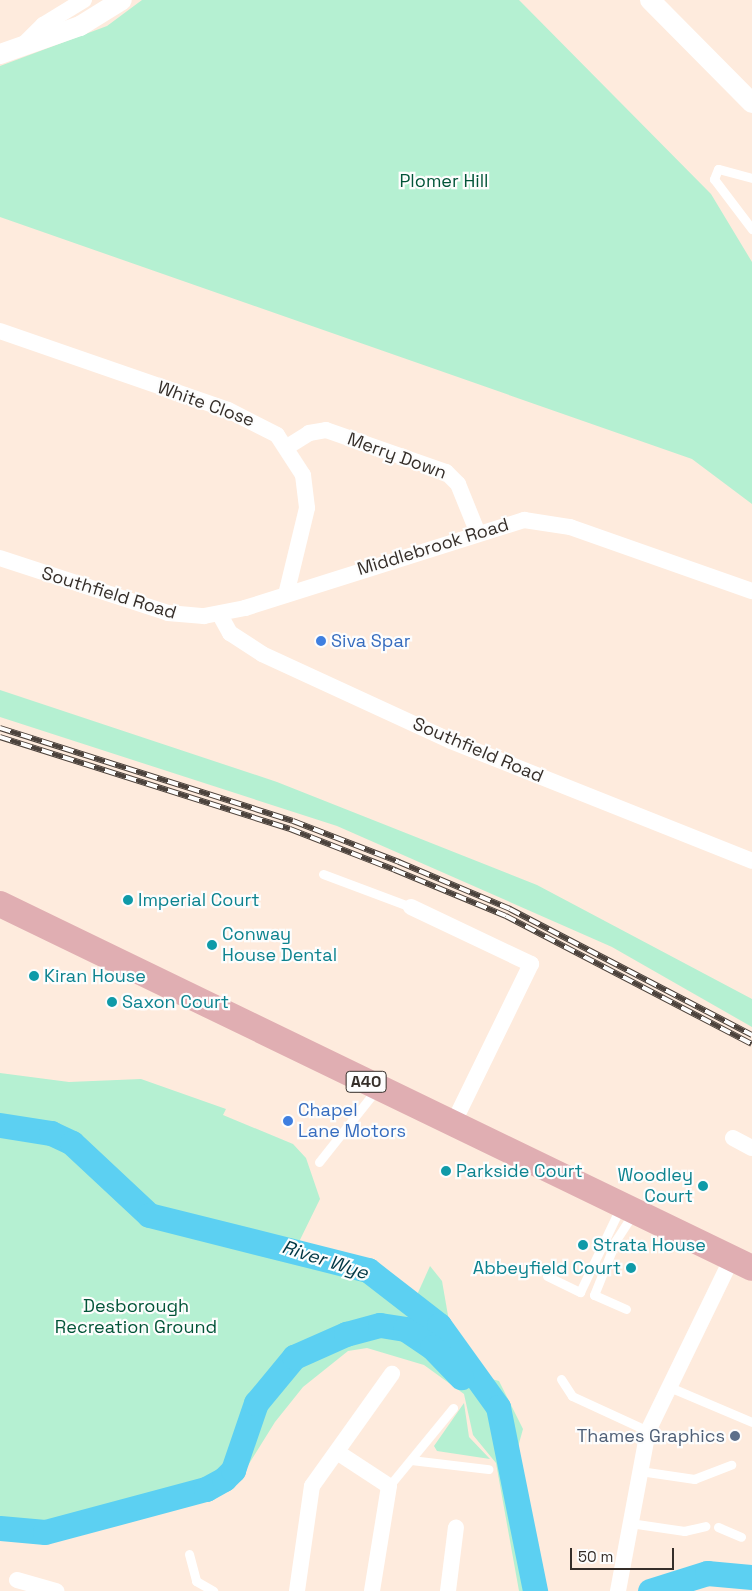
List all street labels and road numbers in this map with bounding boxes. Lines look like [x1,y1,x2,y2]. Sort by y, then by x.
street label: White Close [155,376,257,432]
street label: Merry Down [345,428,449,484]
street label: Middlebrook Road [355,514,511,580]
street label: Southfield Road [39,562,179,624]
street label: Southfield Road [410,713,546,787]
road number: A40 [345,1068,387,1096]

